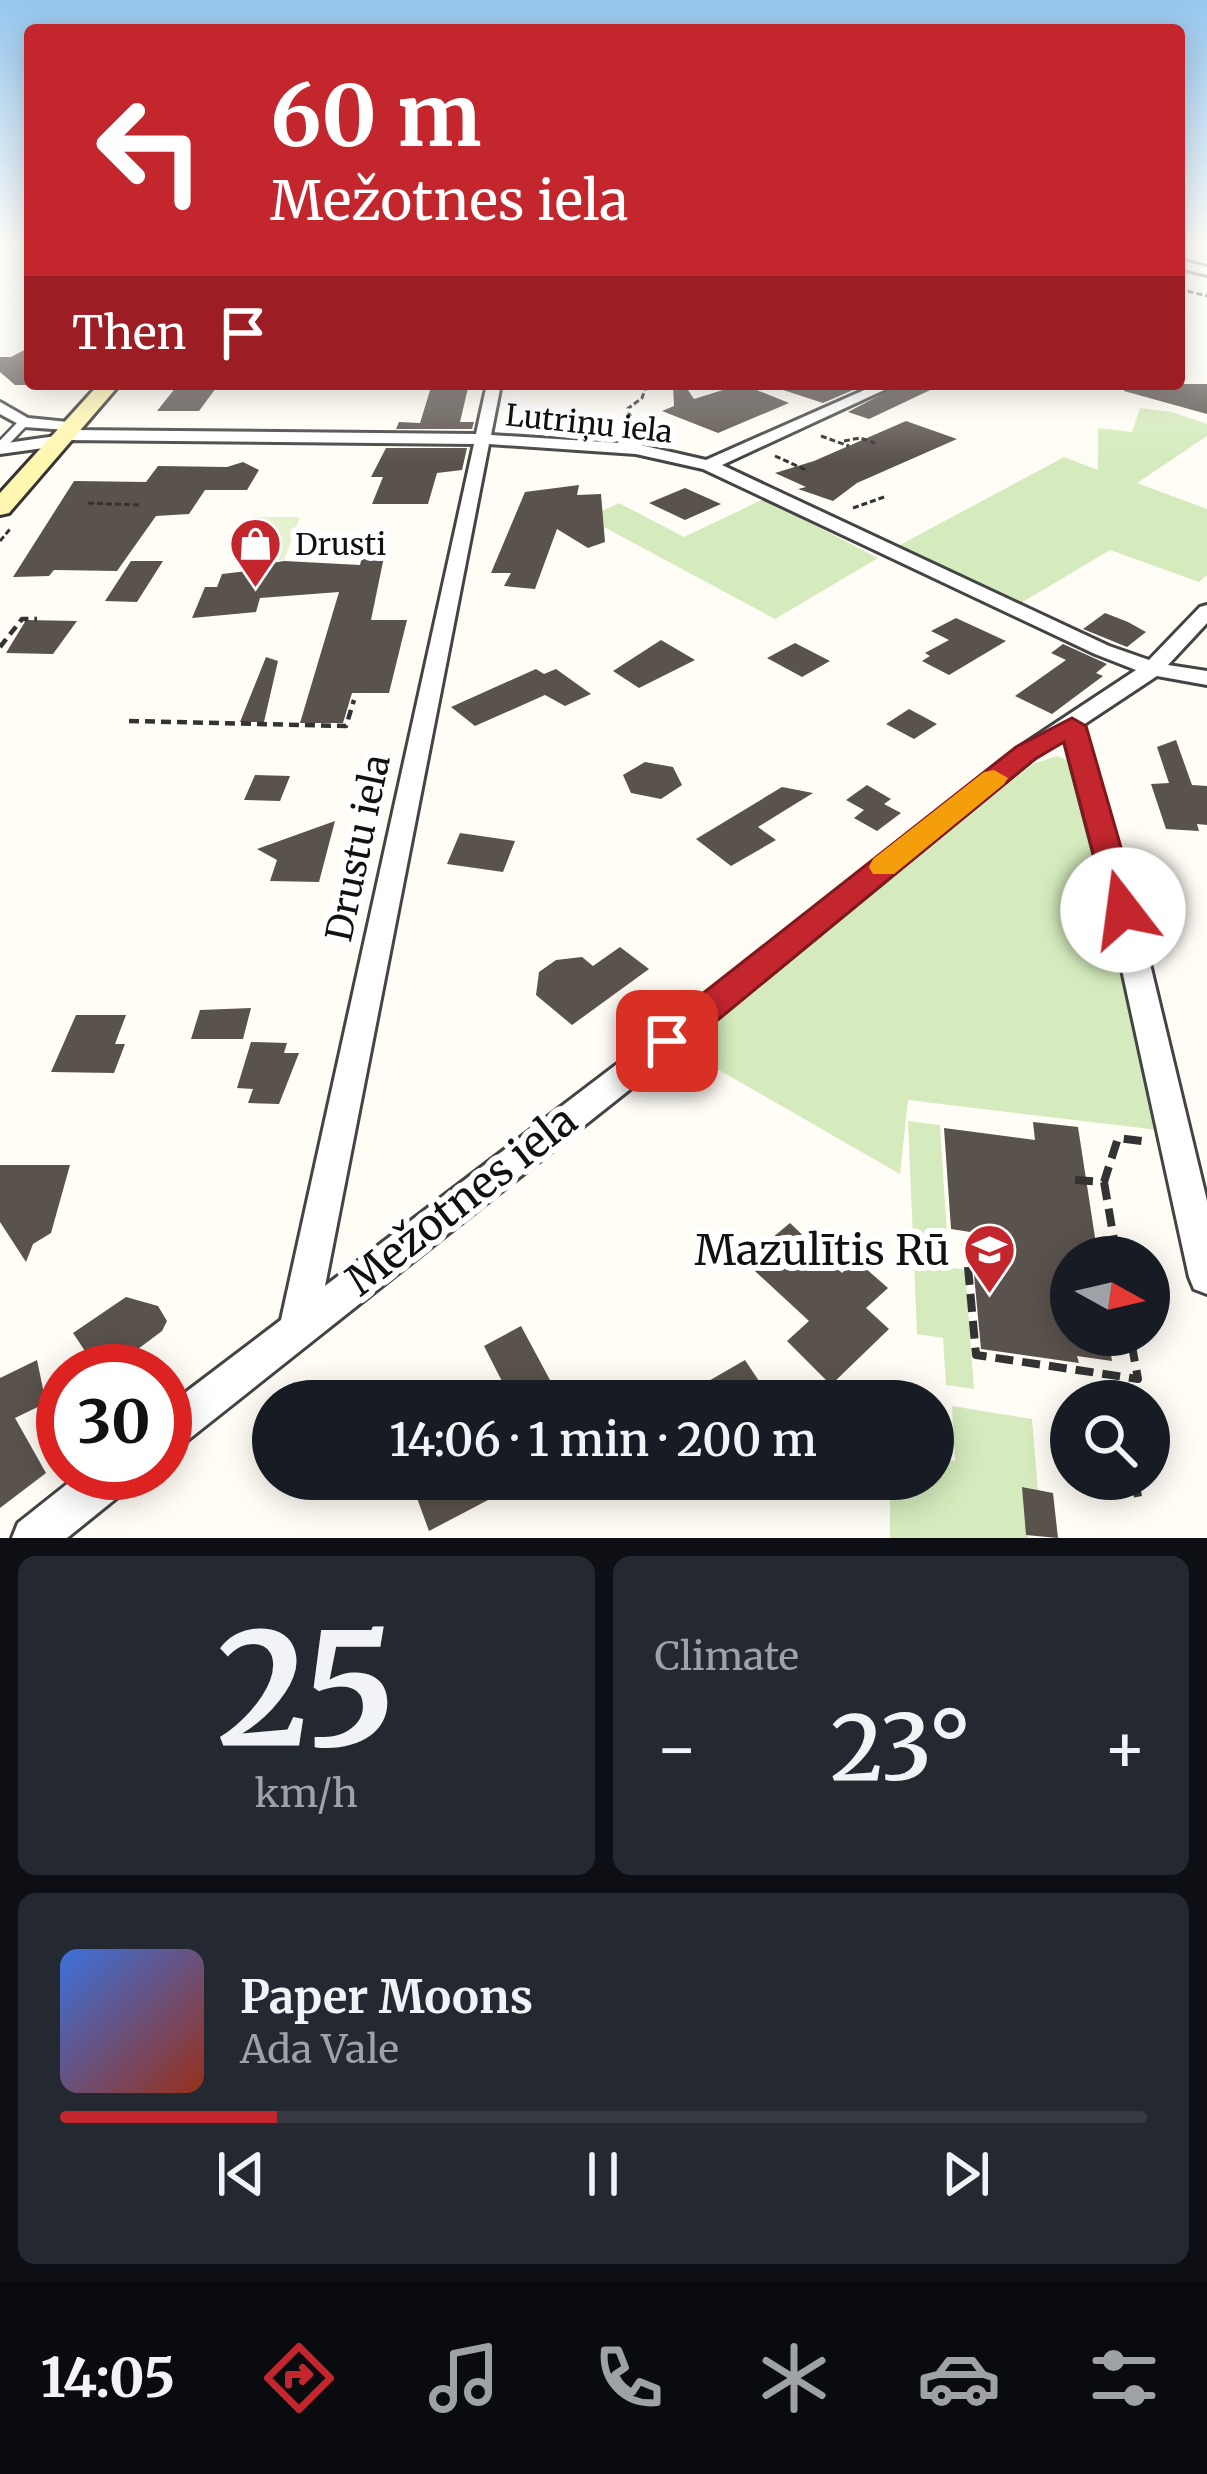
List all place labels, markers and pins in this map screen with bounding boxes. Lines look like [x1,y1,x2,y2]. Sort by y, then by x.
shop icon: Drusti [228,516,284,590]
place label: Drusti [295,525,386,563]
pin [616,990,718,1092]
school or university icon: Mazulītis Rū [961,1222,1017,1296]
place label: Mazulītis Rū [695,1224,950,1276]

